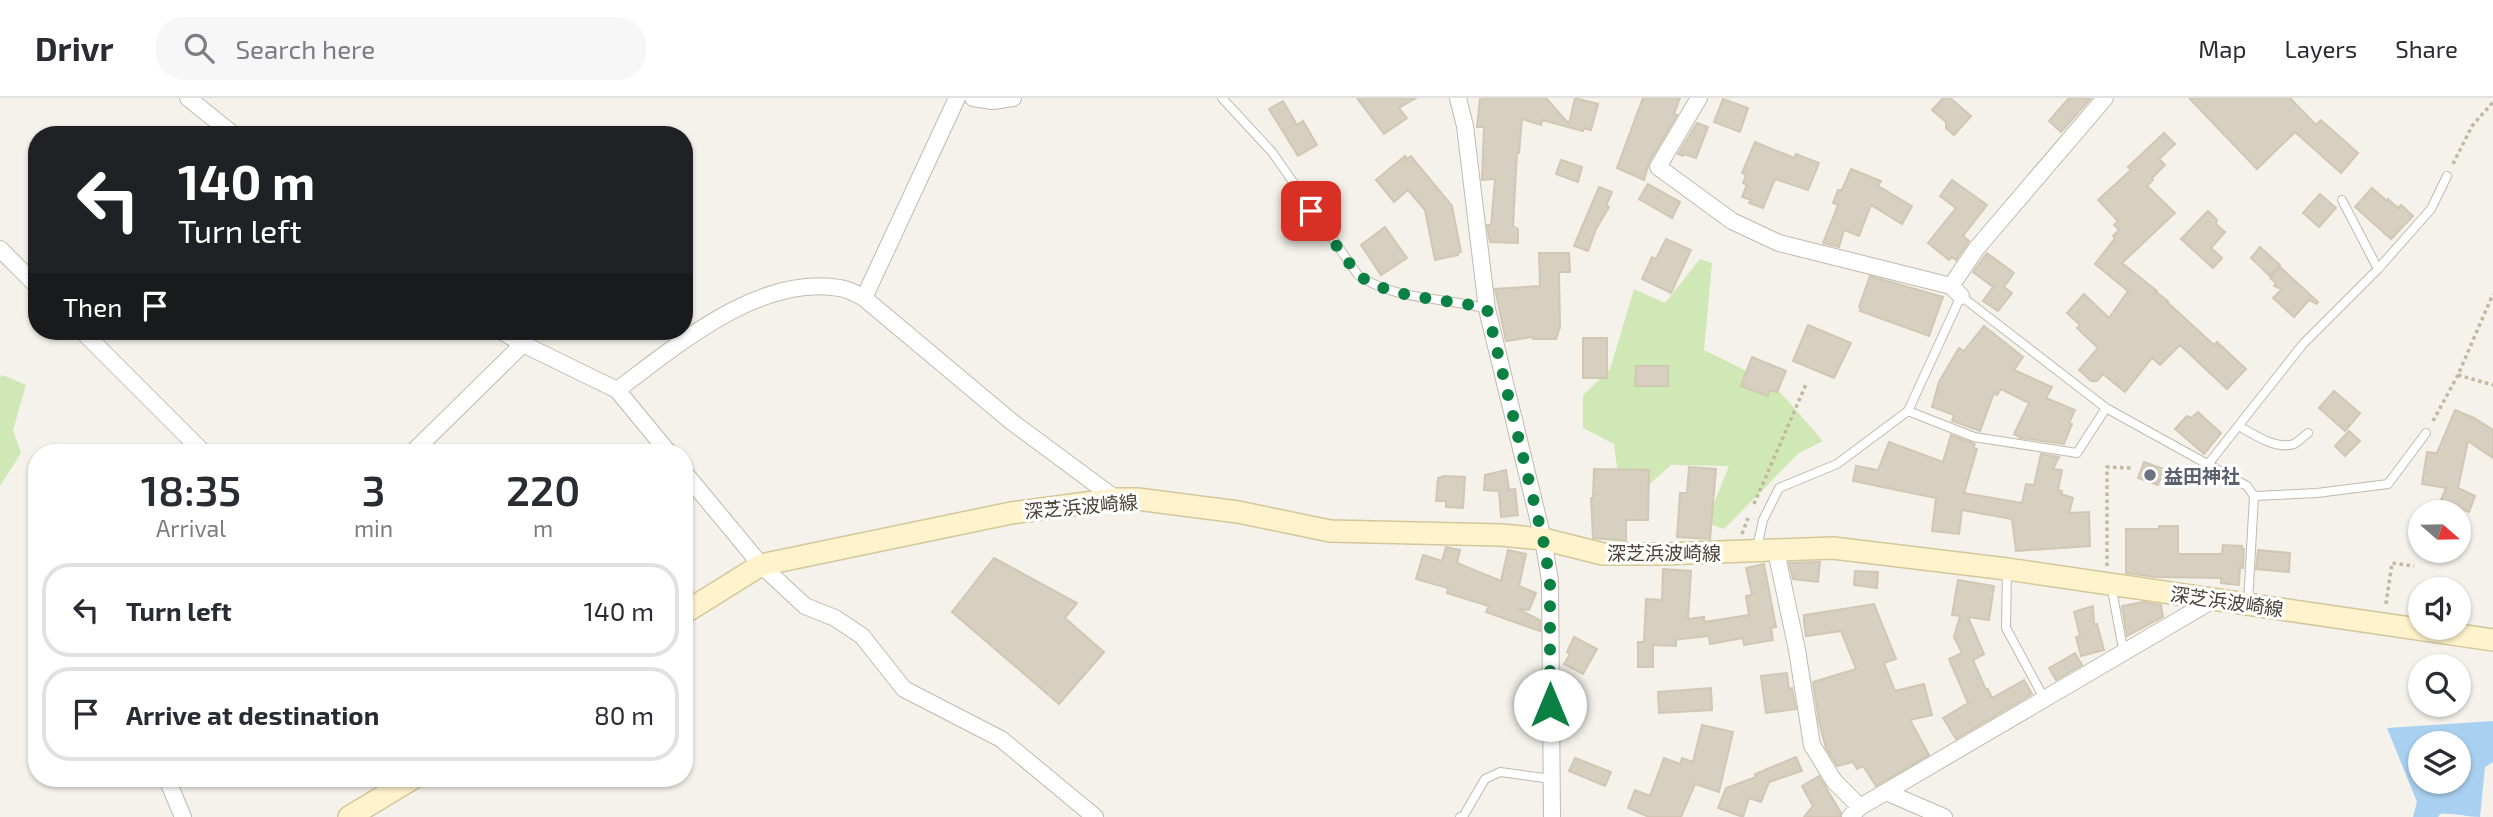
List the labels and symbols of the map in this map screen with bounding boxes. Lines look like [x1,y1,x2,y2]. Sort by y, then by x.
pin [1281,181,1341,241]
place label: 益田神社 [2164,464,2240,487]
marker: 益田神社 [2142,467,2158,483]
street label: 深芝浜波崎線 [1023,490,1139,522]
north arrow [2408,500,2471,564]
street label: 深芝浜波崎線 [1607,541,1721,564]
street label: 深芝浜波崎線 [2169,582,2285,620]
position arrow [1513,668,1587,742]

